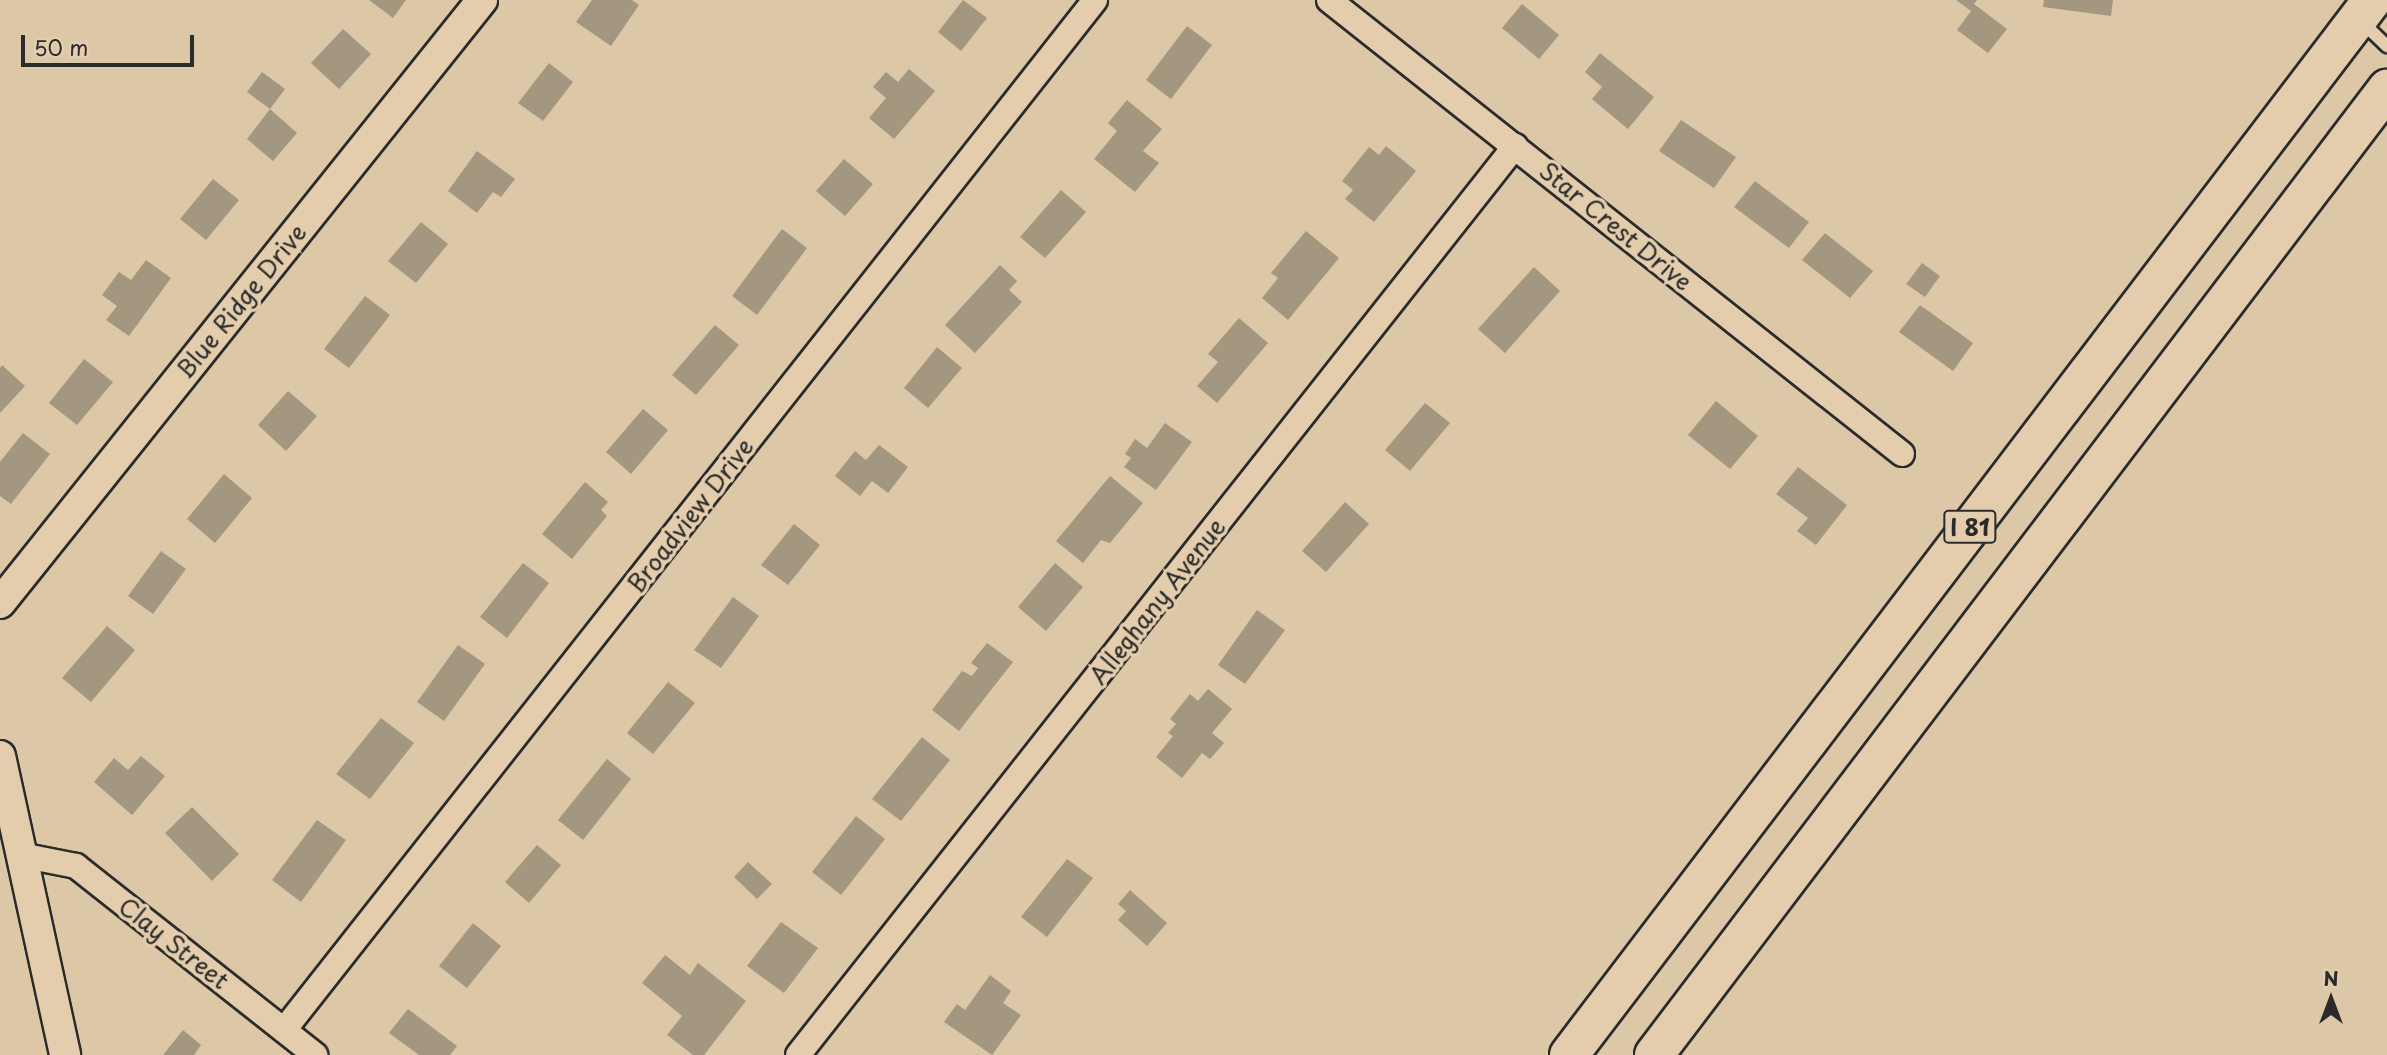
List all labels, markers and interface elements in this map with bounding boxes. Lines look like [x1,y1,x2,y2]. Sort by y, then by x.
scale bar [24,21,198,65]
text: 50 m [34,31,88,63]
street label: Star Crest Drive [1533,155,1699,297]
street label: Blue Ridge Drive [170,218,312,384]
street label: Broadview Drive [621,432,759,598]
road number: I 81 [1942,508,1998,547]
street label: Alleghany Avenue [1083,512,1231,690]
street label: Clay Street [113,891,235,995]
north arrow [2296,964,2366,1034]
text: N [2323,964,2339,992]

